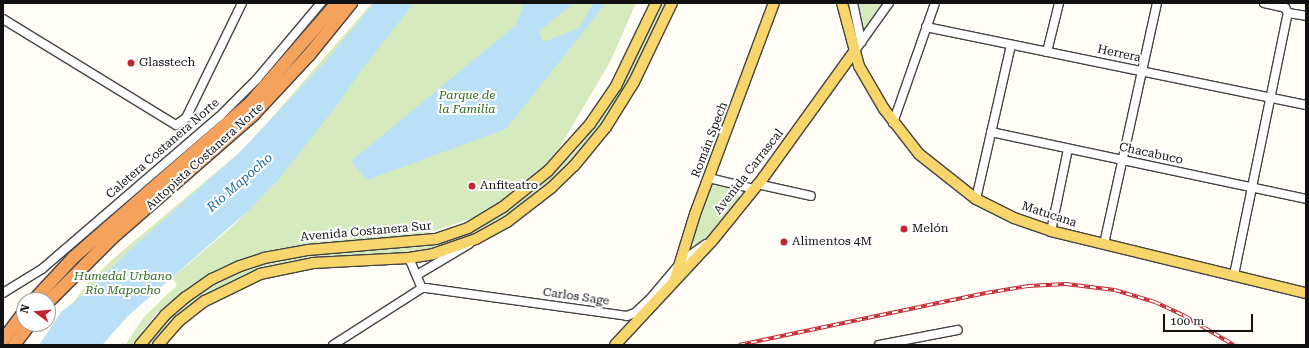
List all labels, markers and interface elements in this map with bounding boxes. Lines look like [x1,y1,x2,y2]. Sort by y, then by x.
street label: Herrera [1096,42,1142,66]
place label: Glasstech [139,56,195,70]
marker: Glasstech [126,58,136,68]
park label: Parque de la Familia [439,89,495,117]
street label: Caletera Costanera Norte [104,96,222,202]
street label: Autopista Costanera Norte [143,100,267,214]
street label: Román Spech [689,100,731,180]
street label: Avenida Carrascal [711,127,787,217]
street label: Chacabuco [1118,140,1184,168]
water label: Río Mapocho [204,150,276,216]
place label: Anfiteatro [480,179,538,193]
marker: Anfiteatro [467,181,477,191]
street label: Matucana [1020,199,1078,231]
street label: Avenida Costanera Sur [300,219,432,245]
place label: Melón [912,222,949,236]
marker: Melón [899,224,909,234]
place label: Alimentos 4M [792,235,872,249]
marker: Alimentos 4M [779,237,789,247]
park label: Humedal Urbano Río Mapocho [74,270,172,298]
street label: Carlos Sage [542,285,610,309]
north arrow [16,292,56,332]
text: N [18,303,32,315]
scale bar [1165,306,1255,332]
text: 100 m [1170,314,1204,328]

